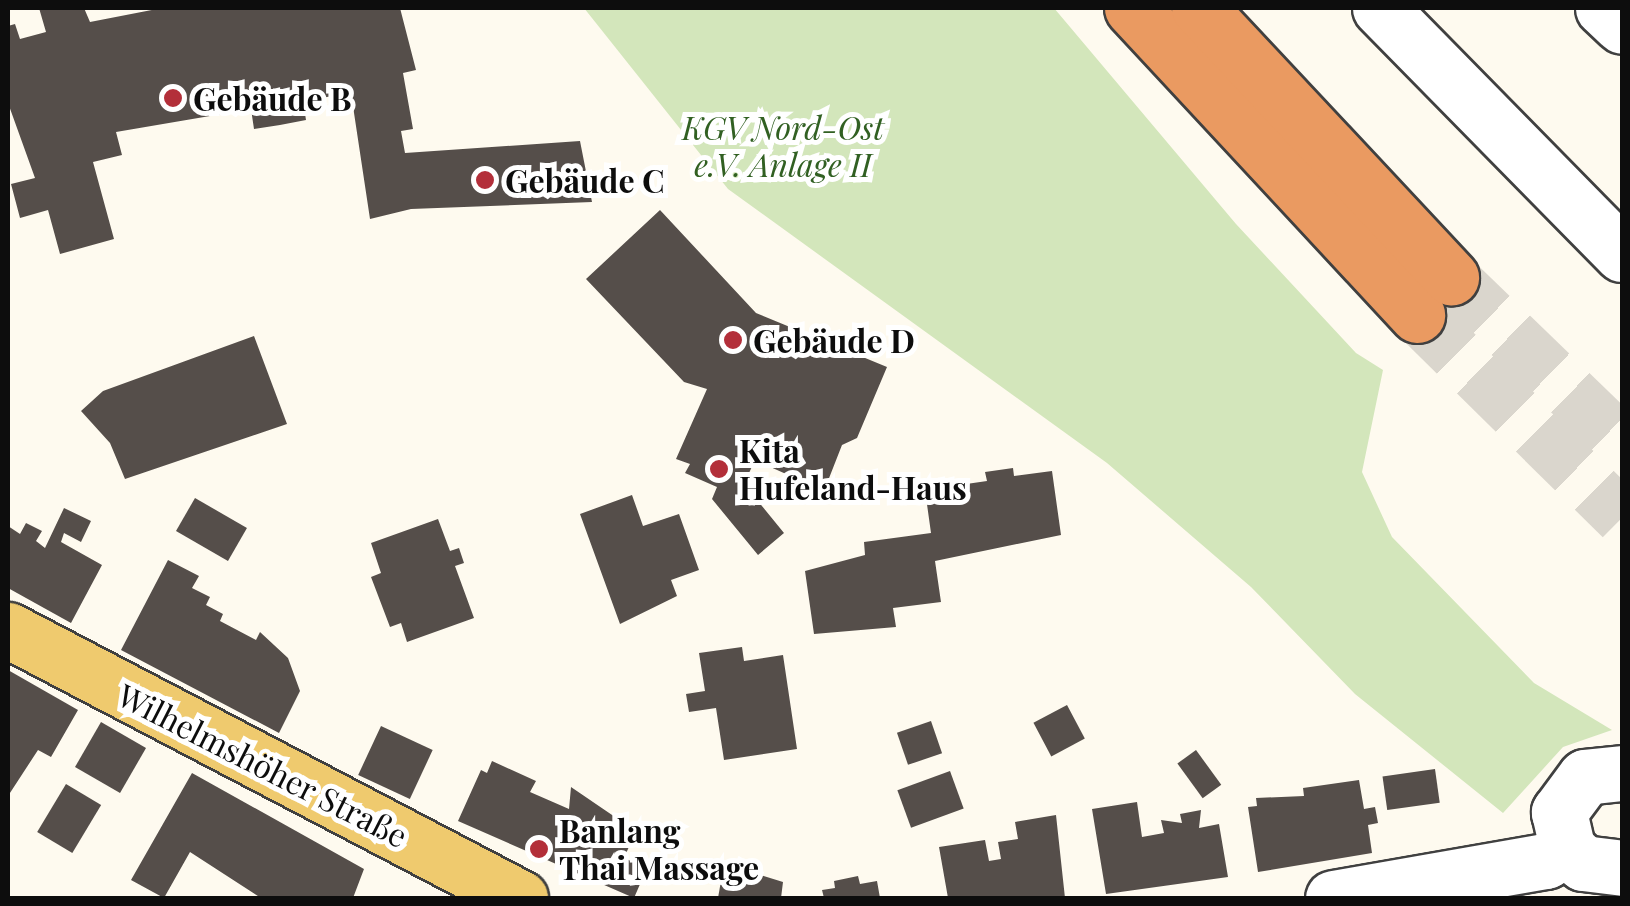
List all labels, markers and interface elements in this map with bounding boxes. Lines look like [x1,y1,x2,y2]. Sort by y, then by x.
place label: Gebäude B [193,79,352,117]
marker: Gebäude B [162,87,184,109]
park label: KGV Nord-Ost e.V. Anlage II [681,109,885,184]
place label: Gebäude C [505,161,665,199]
marker: Gebäude C [474,169,496,191]
place label: Gebäude D [753,321,915,359]
marker: Gebäude D [722,329,744,351]
place label: Kita Hufeland-Haus [739,432,967,507]
marker: Kita Hufeland-Haus [708,458,730,480]
street label: Wilhelmshöher Straße [111,675,415,855]
place label: Banlang Thai Massage [559,812,759,887]
marker: Banlang Thai Massage [528,838,550,860]

